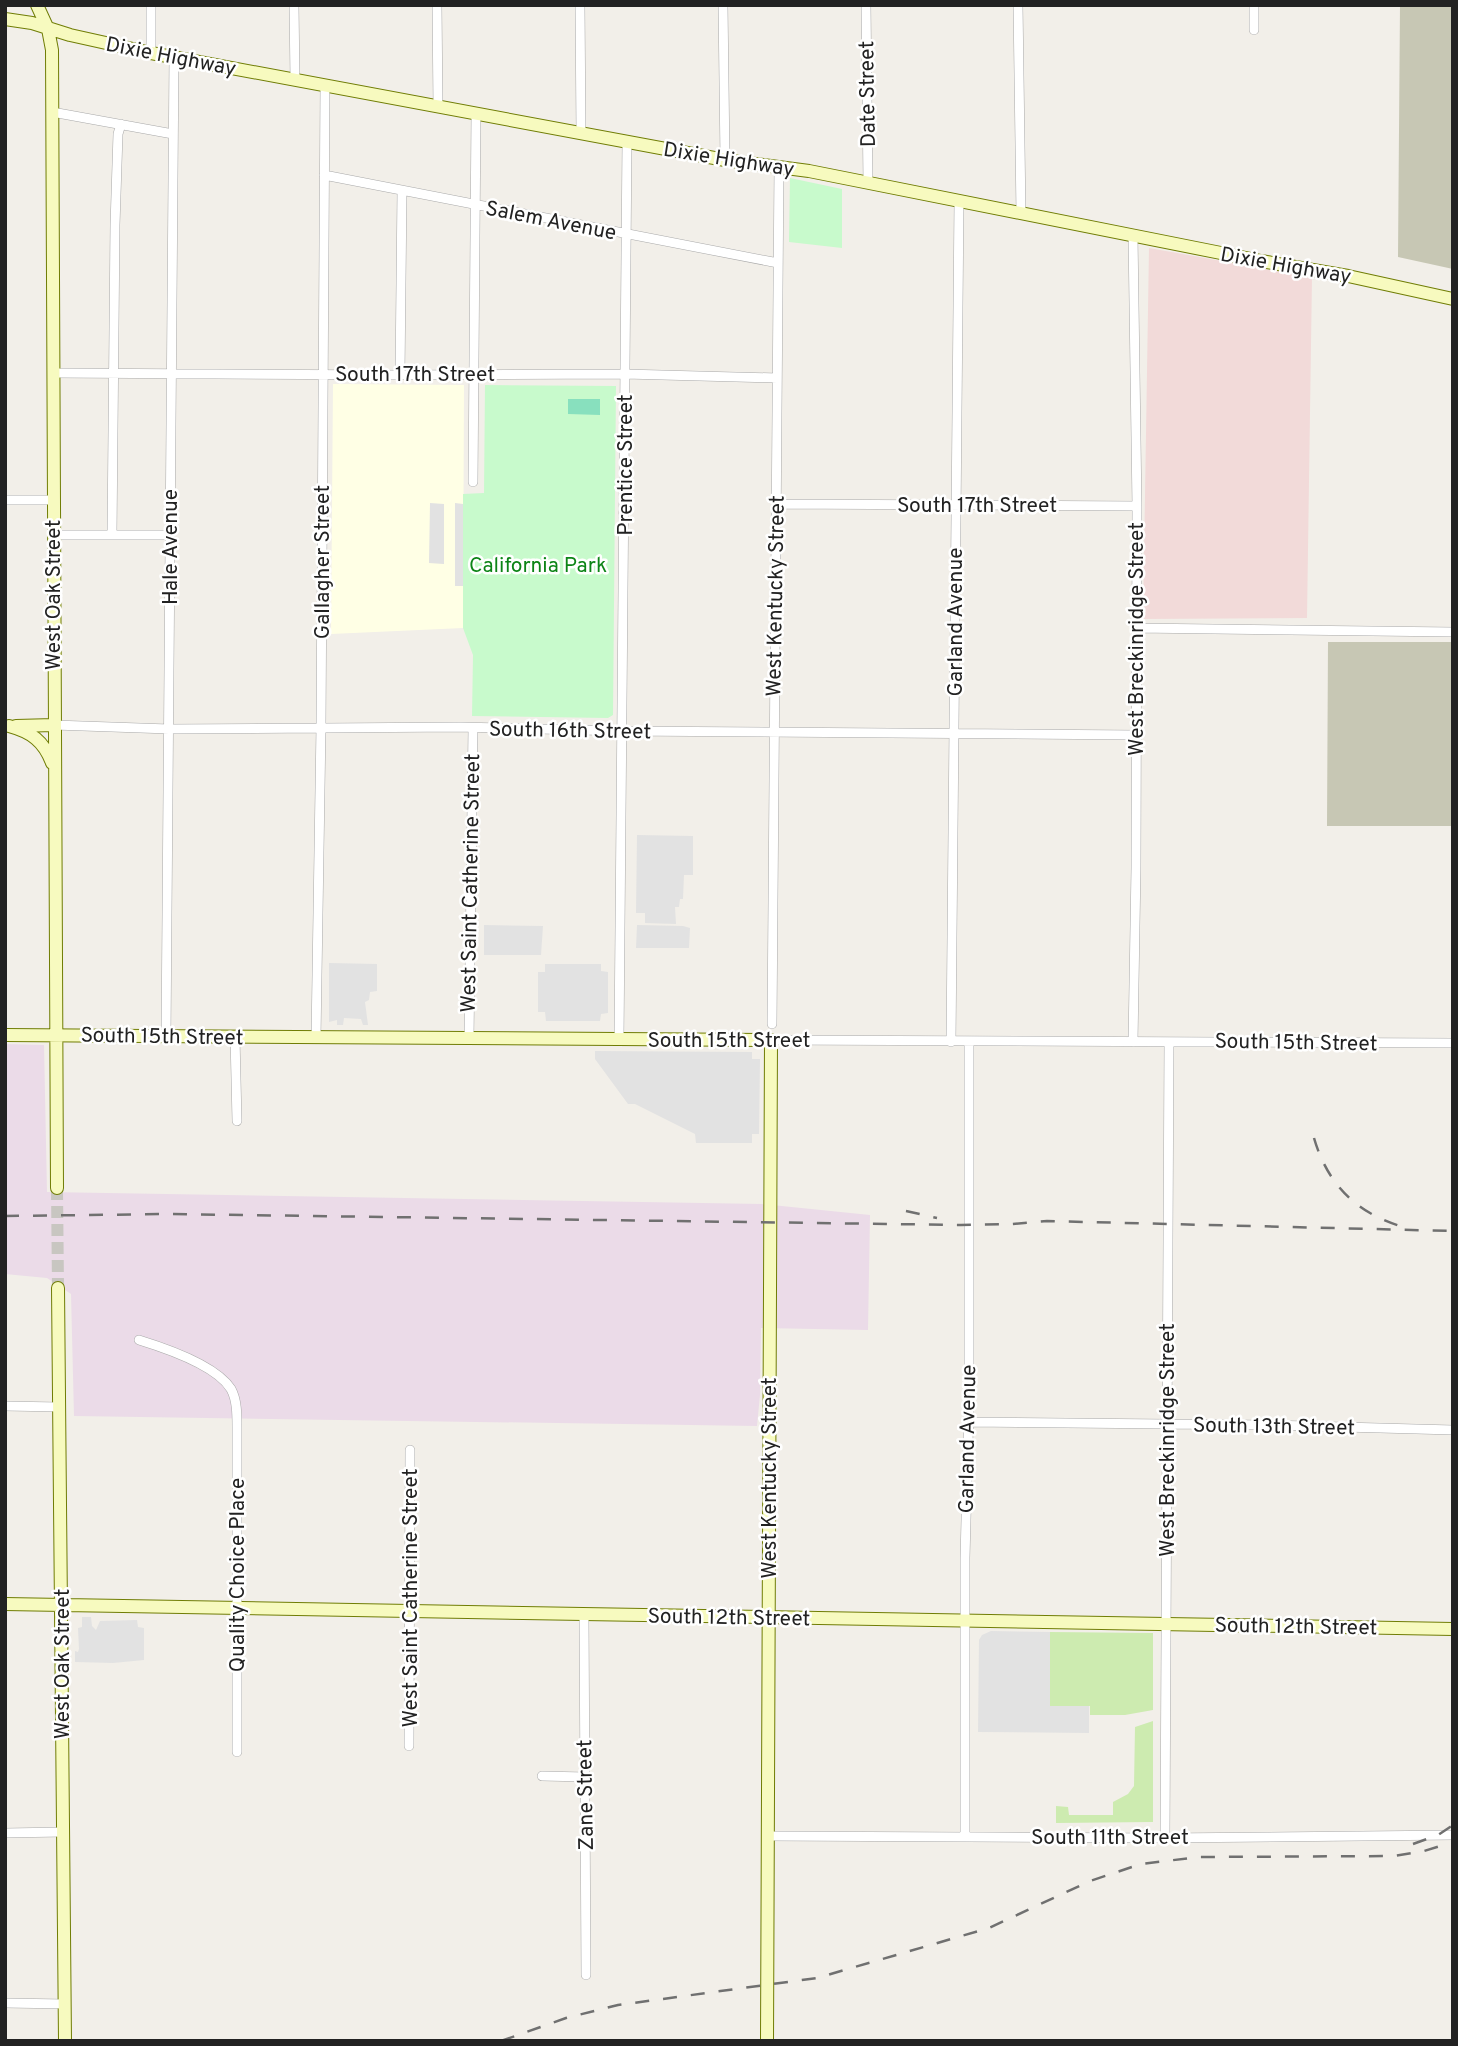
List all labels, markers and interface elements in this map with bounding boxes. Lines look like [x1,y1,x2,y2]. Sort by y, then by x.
street label: Dixie Highway [103,32,238,83]
street label: Date Street [854,41,883,147]
street label: Dixie Highway [661,137,796,184]
street label: Salem Avenue [483,196,618,247]
street label: Dixie Highway [1218,242,1353,291]
street label: South 17th Street [335,362,495,389]
street label: Prentice Street [613,394,640,536]
street label: Gallagher Street [310,485,337,639]
street label: Hale Avenue [158,489,185,605]
street label: South 17th Street [897,493,1057,520]
street label: West Kentucky Street [761,495,792,697]
street label: West Oak Street [41,520,68,670]
street label: West Breckinridge Street [1124,522,1151,756]
street label: Garland Avenue [943,548,970,696]
park label: California Park [469,553,607,580]
street label: South 16th Street [489,717,651,746]
street label: West Saint Catherine Street [456,753,487,1013]
street label: South 15th Street [80,1023,244,1052]
street label: South 15th Street [648,1028,810,1055]
street label: South 15th Street [1214,1029,1378,1058]
street label: West Breckinridge Street [1155,1323,1182,1557]
street label: Garland Avenue [954,1364,983,1514]
street label: West Kentucky Street [757,1377,784,1579]
street label: South 13th Street [1193,1413,1355,1442]
street label: West Saint Catherine Street [398,1468,425,1728]
street label: Quality Choice Place [225,1478,252,1672]
street label: West Oak Street [50,1589,77,1739]
street label: South 12th Street [647,1604,811,1633]
street label: South 12th Street [1214,1613,1378,1642]
street label: Zane Street [572,1739,601,1851]
street label: South 11th Street [1031,1825,1189,1852]

